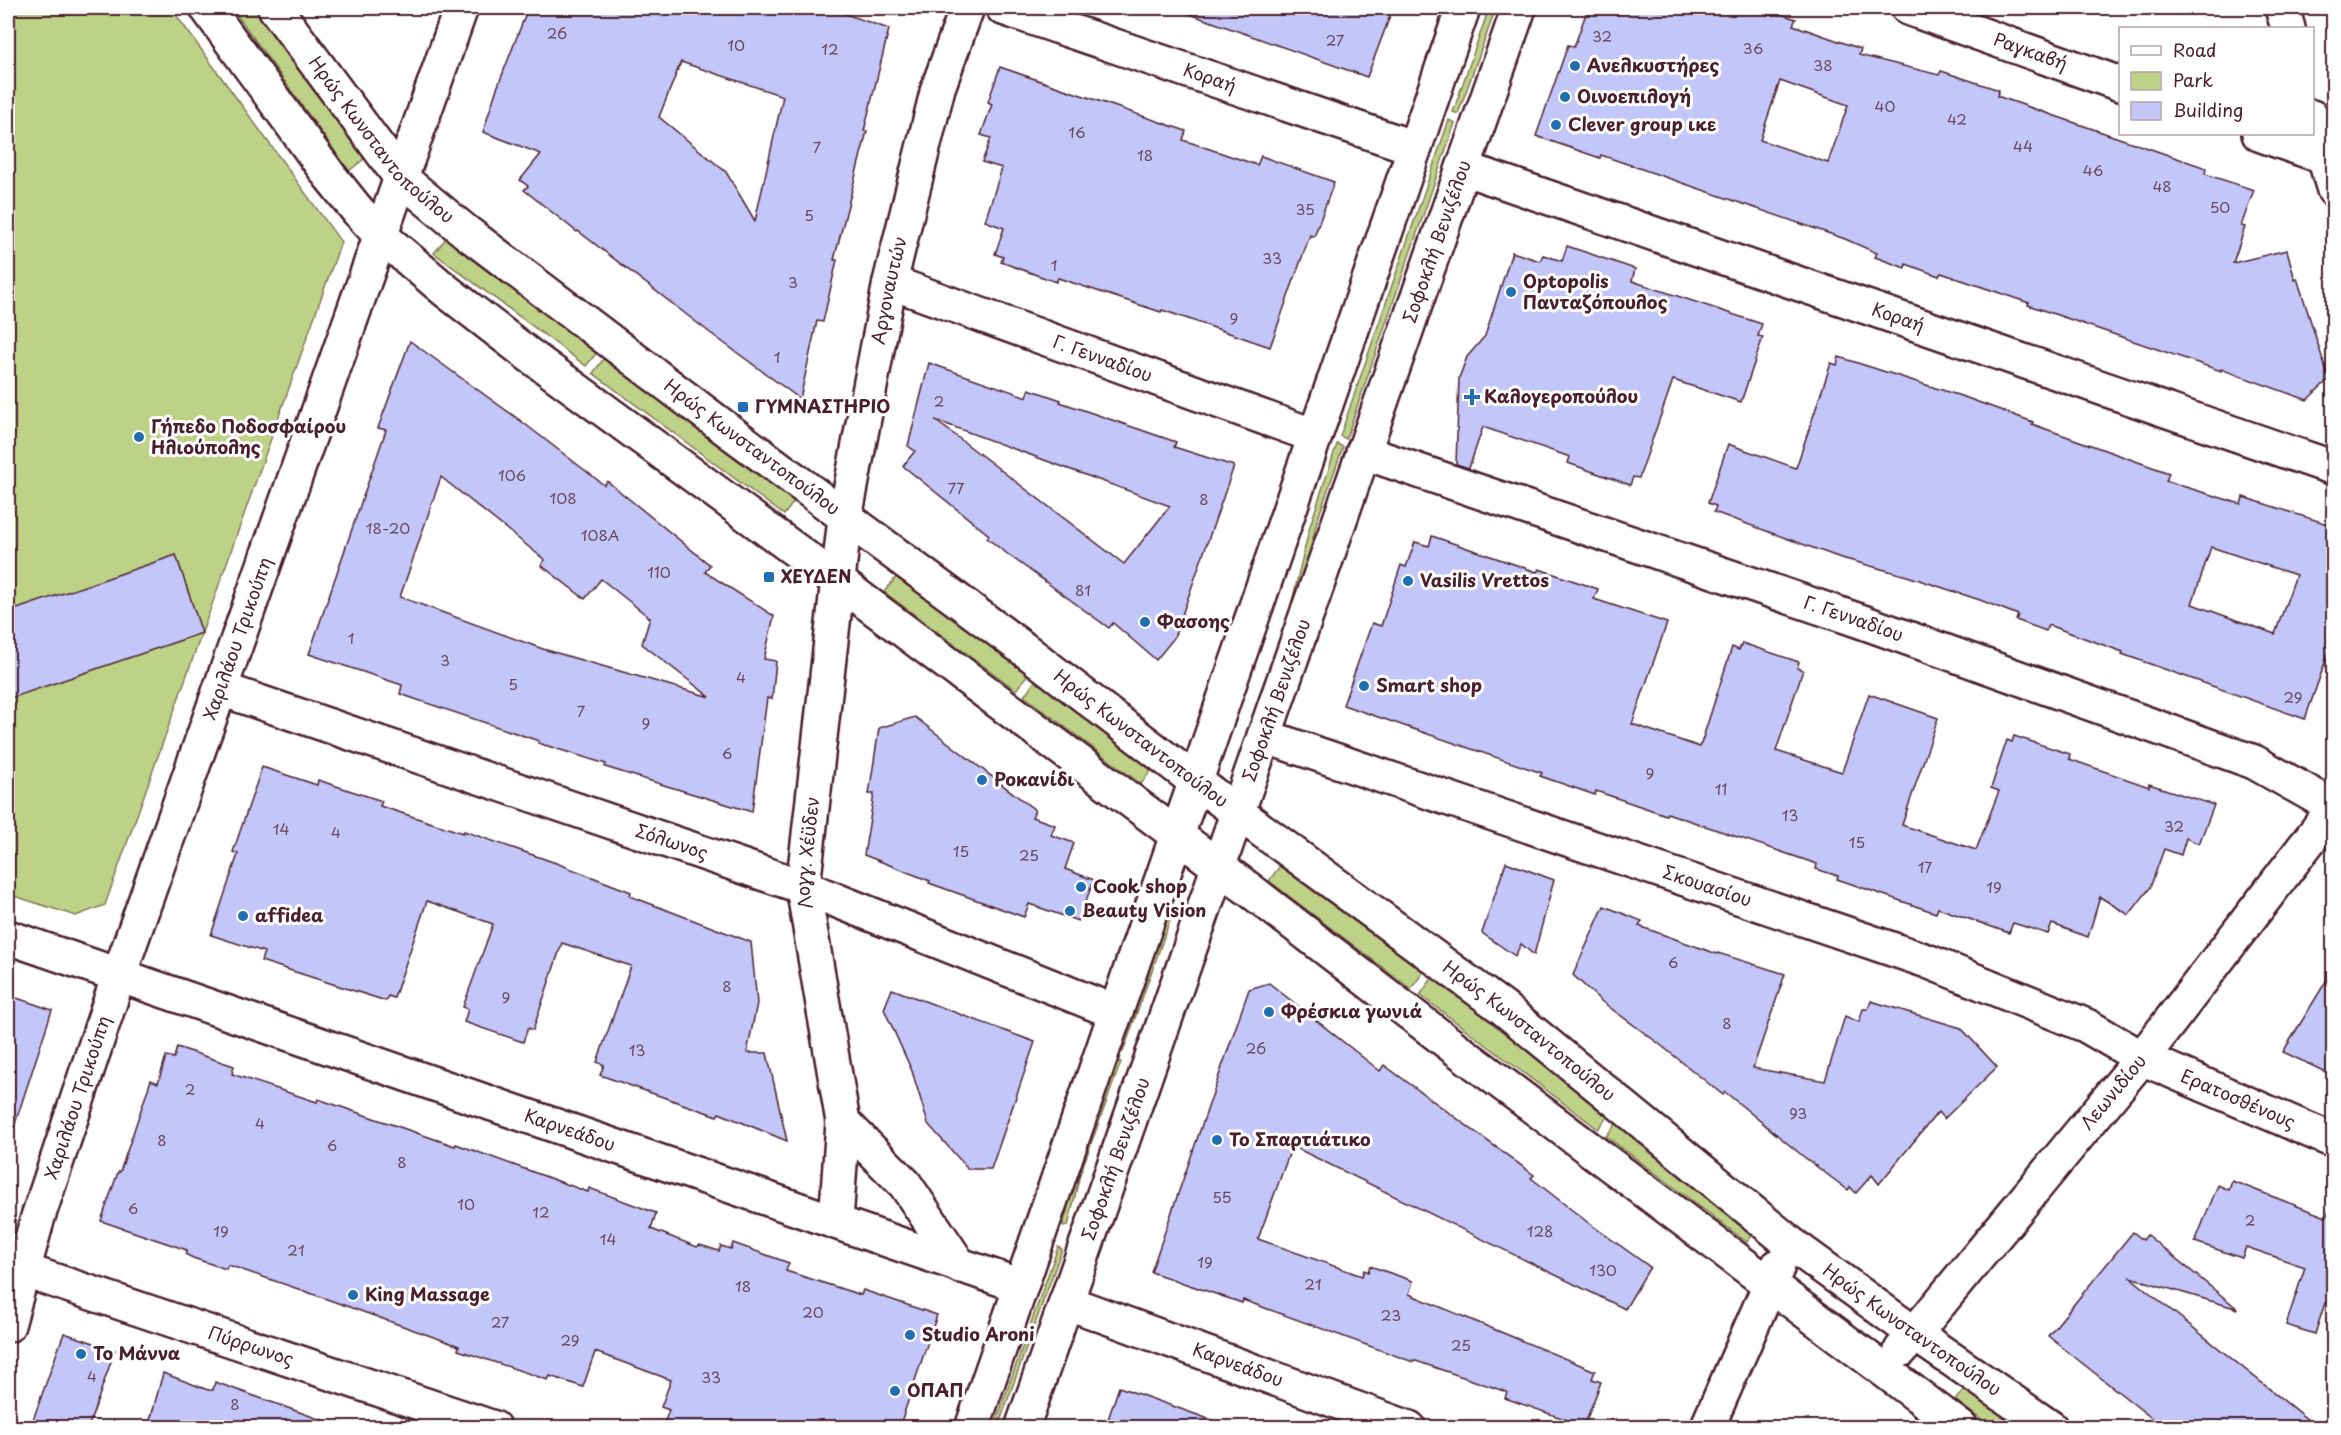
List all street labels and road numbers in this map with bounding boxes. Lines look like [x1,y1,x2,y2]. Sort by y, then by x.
street label: Ραγκαβή [1990,25,2072,76]
street label: Ηρώς Κωνσταντοπούλου [303,50,461,229]
street label: Κοραή [1180,55,1240,98]
street label: Σοφοκλή Βενιζέλου [1395,156,1477,326]
street label: Αργοναυτών [863,233,913,346]
street label: Κοραή [1868,295,1929,338]
street label: Γ. Γενναδίου [1049,327,1157,388]
street label: Ηρώς Κωνσταντοπούλου [659,372,846,521]
street label: Χαριλάου Τρικούπη [195,553,278,723]
street label: Γ. Γενναδίου [1800,588,1908,648]
street label: Σοφοκλή Βενιζέλου [1234,615,1316,785]
street label: Ηρώς Κωνσταντοπούλου [1049,662,1235,813]
street label: Λογγ. Χέϋδεν [788,795,825,912]
street label: Σόλωνος [632,816,712,866]
street label: Σκουασίου [1660,857,1756,913]
street label: Ηρώς Κωνσταντοπούλου [1438,953,1622,1107]
street label: Χαριλάου Τρικούπη [37,1012,116,1182]
street label: Λεωνιδίου [2073,1048,2152,1135]
street label: Ερατοσθένους [2177,1061,2300,1135]
street label: Σοφοκλή Βενιζέλου [1074,1073,1156,1244]
street label: Καρνεάδου [521,1101,619,1157]
street label: Ηρώς Κωνσταντοπούλου [1818,1256,2007,1402]
street label: Πύρρωνος [205,1318,298,1372]
street label: Καρνεάδου [1189,1335,1287,1393]

